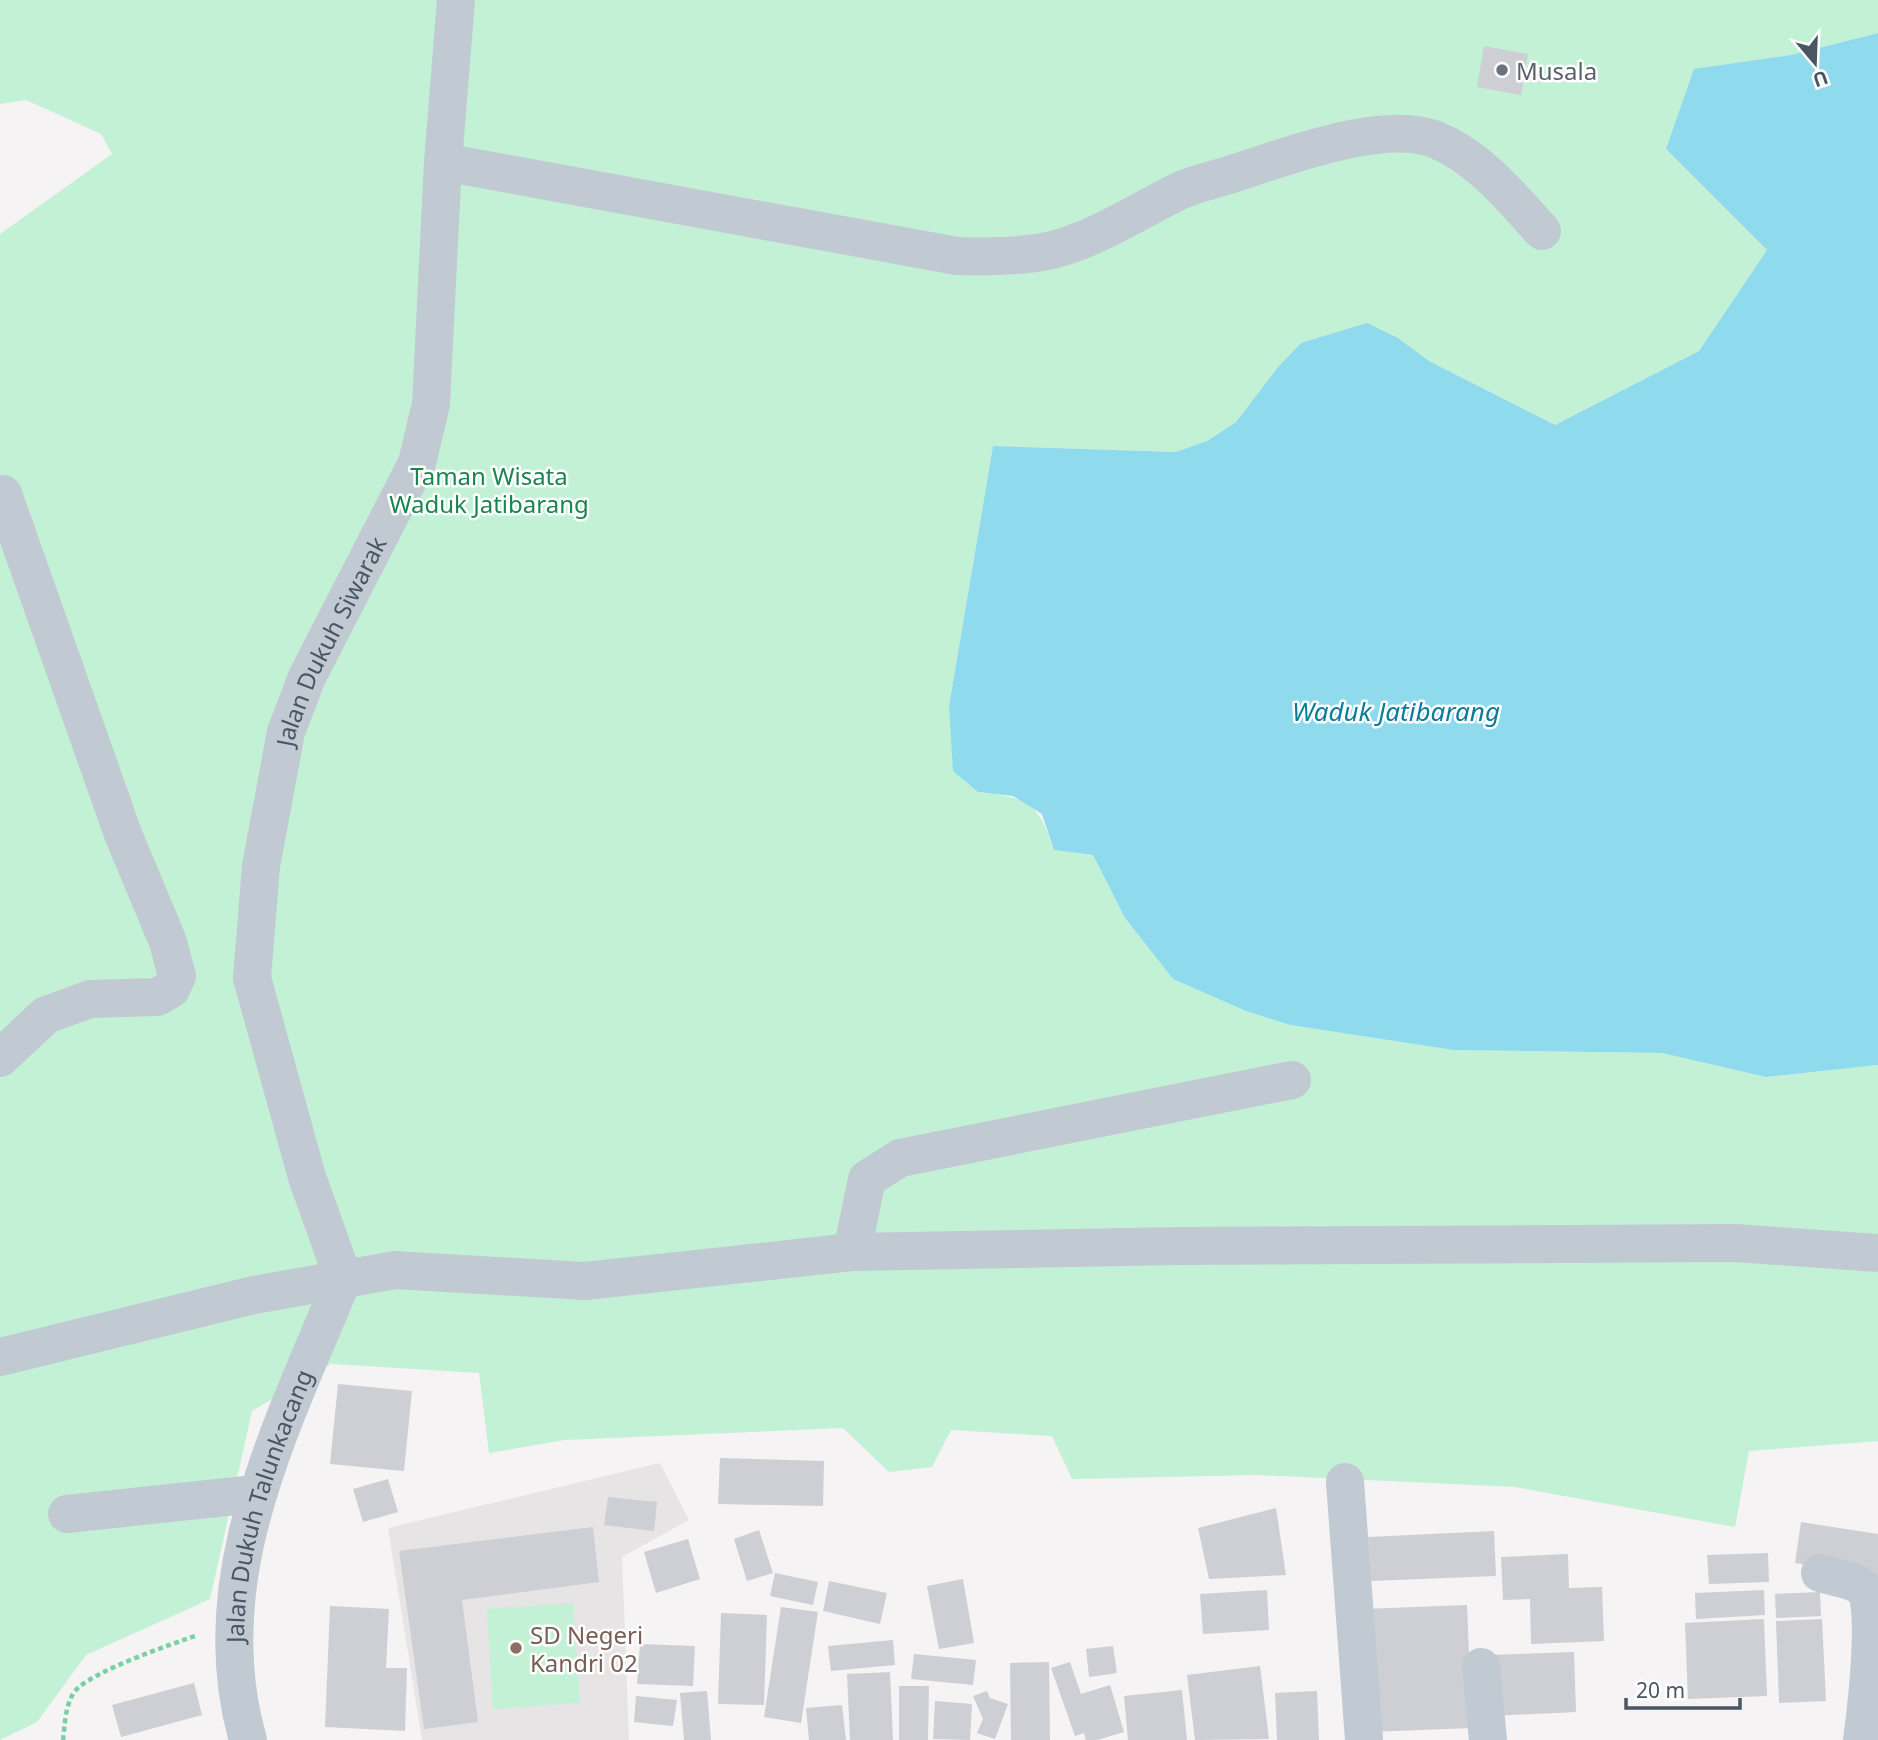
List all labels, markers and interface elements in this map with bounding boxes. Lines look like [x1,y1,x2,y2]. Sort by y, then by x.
north arrow [1780,28,1850,98]
place label: Musala [1516,54,1597,87]
marker: Musala [1494,62,1510,78]
text: U [1810,64,1832,94]
park label: Taman Wisata Waduk Jatibarang [389,459,589,520]
street label: Jalan Dukuh Siwarak [267,530,393,751]
water label: Waduk Jatibarang [1292,693,1500,729]
street label: Jalan Dukuh Talunkacang [218,1364,320,1645]
place label: SD Negeri Kandri 02 [530,1618,643,1679]
marker: SD Negeri Kandri 02 [508,1640,524,1656]
scale bar [1626,1666,1740,1710]
text: 20 m [1636,1676,1685,1704]

